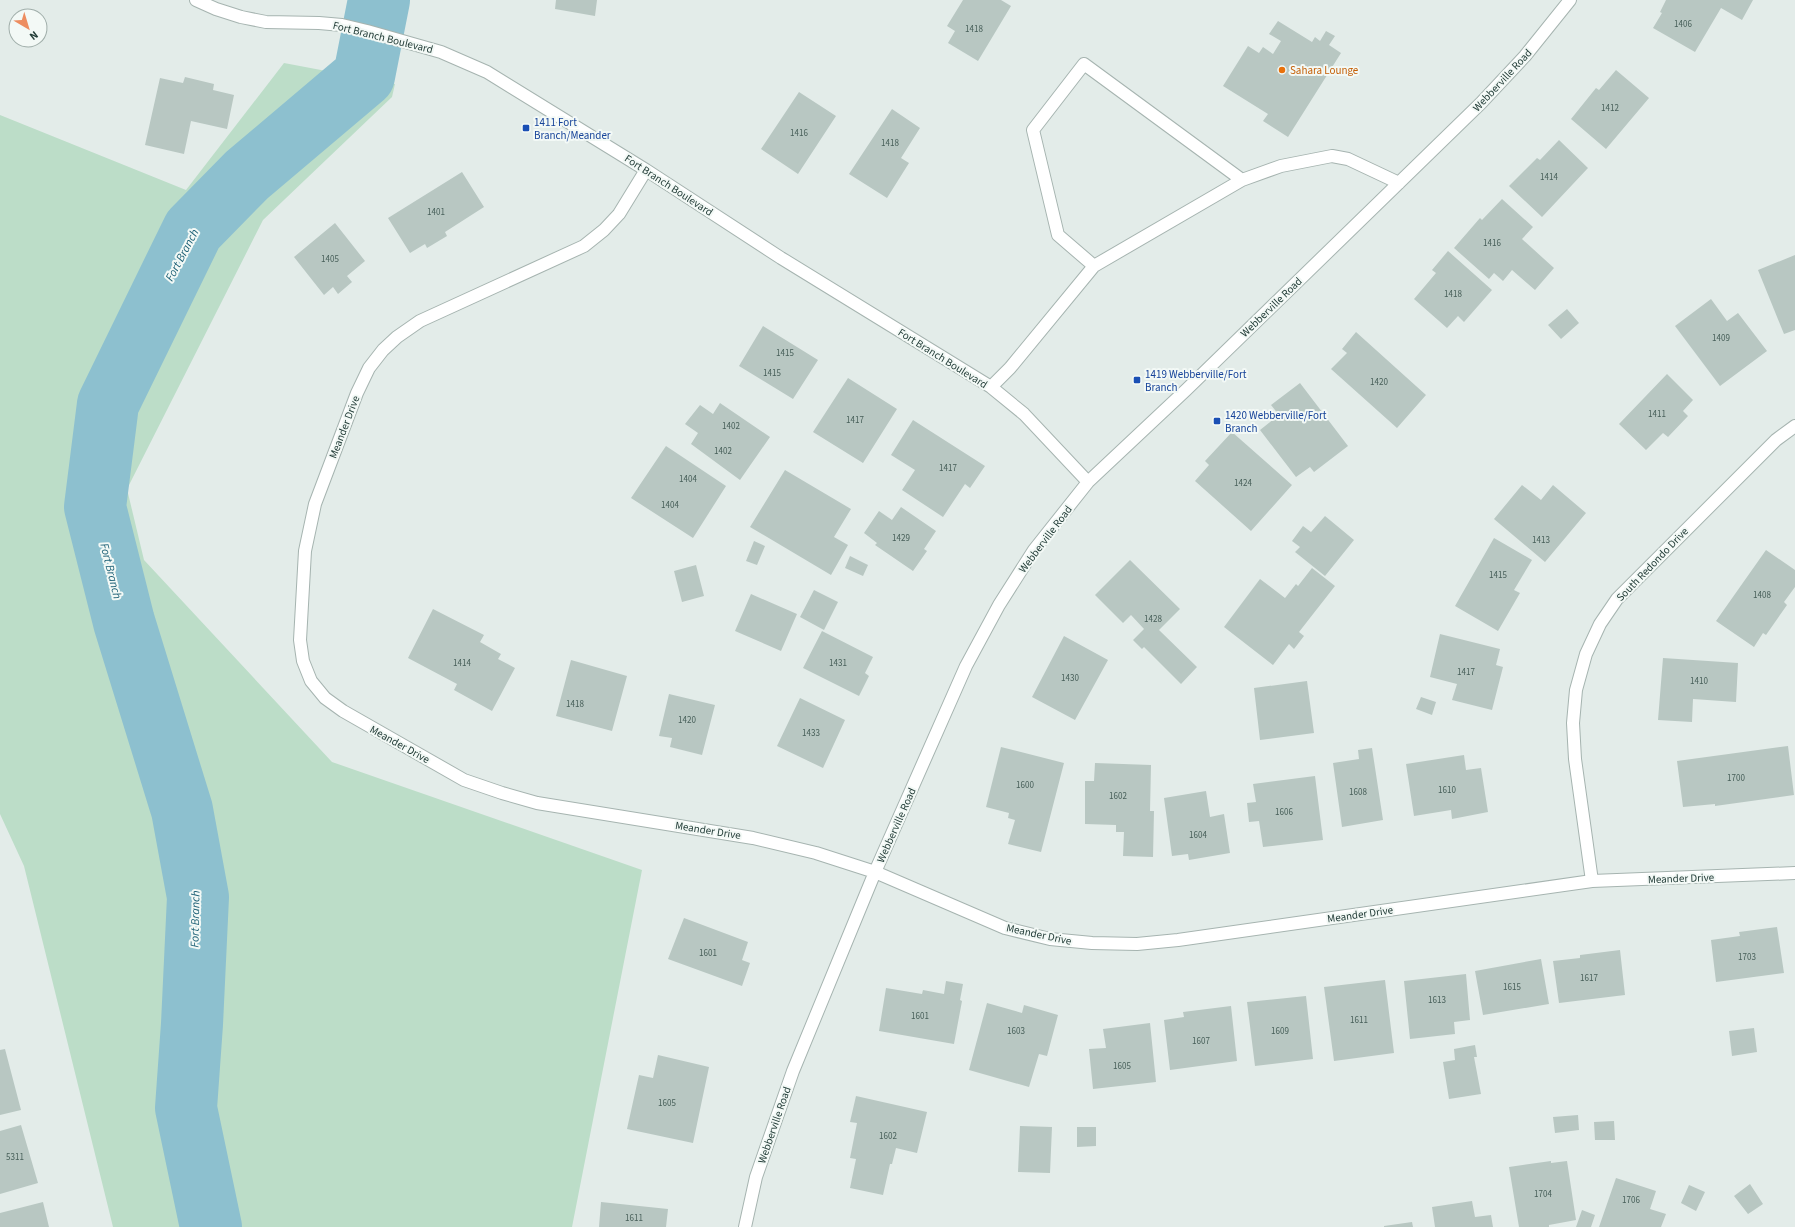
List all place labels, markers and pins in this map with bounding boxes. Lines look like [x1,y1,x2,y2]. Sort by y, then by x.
place label: Sahara Lounge [1290,63,1359,78]
marker: Sahara Lounge [1277,65,1287,75]
place label: 1411 Fort Branch/Meander [534,115,611,143]
marker: 1411 Fort Branch/Meander [521,123,531,133]
place label: 1419 Webberville/Fort Branch [1145,367,1247,395]
marker: 1419 Webberville/Fort Branch [1132,375,1142,385]
place label: 1420 Webberville/Fort Branch [1225,408,1327,436]
marker: 1420 Webberville/Fort Branch [1212,416,1222,426]

